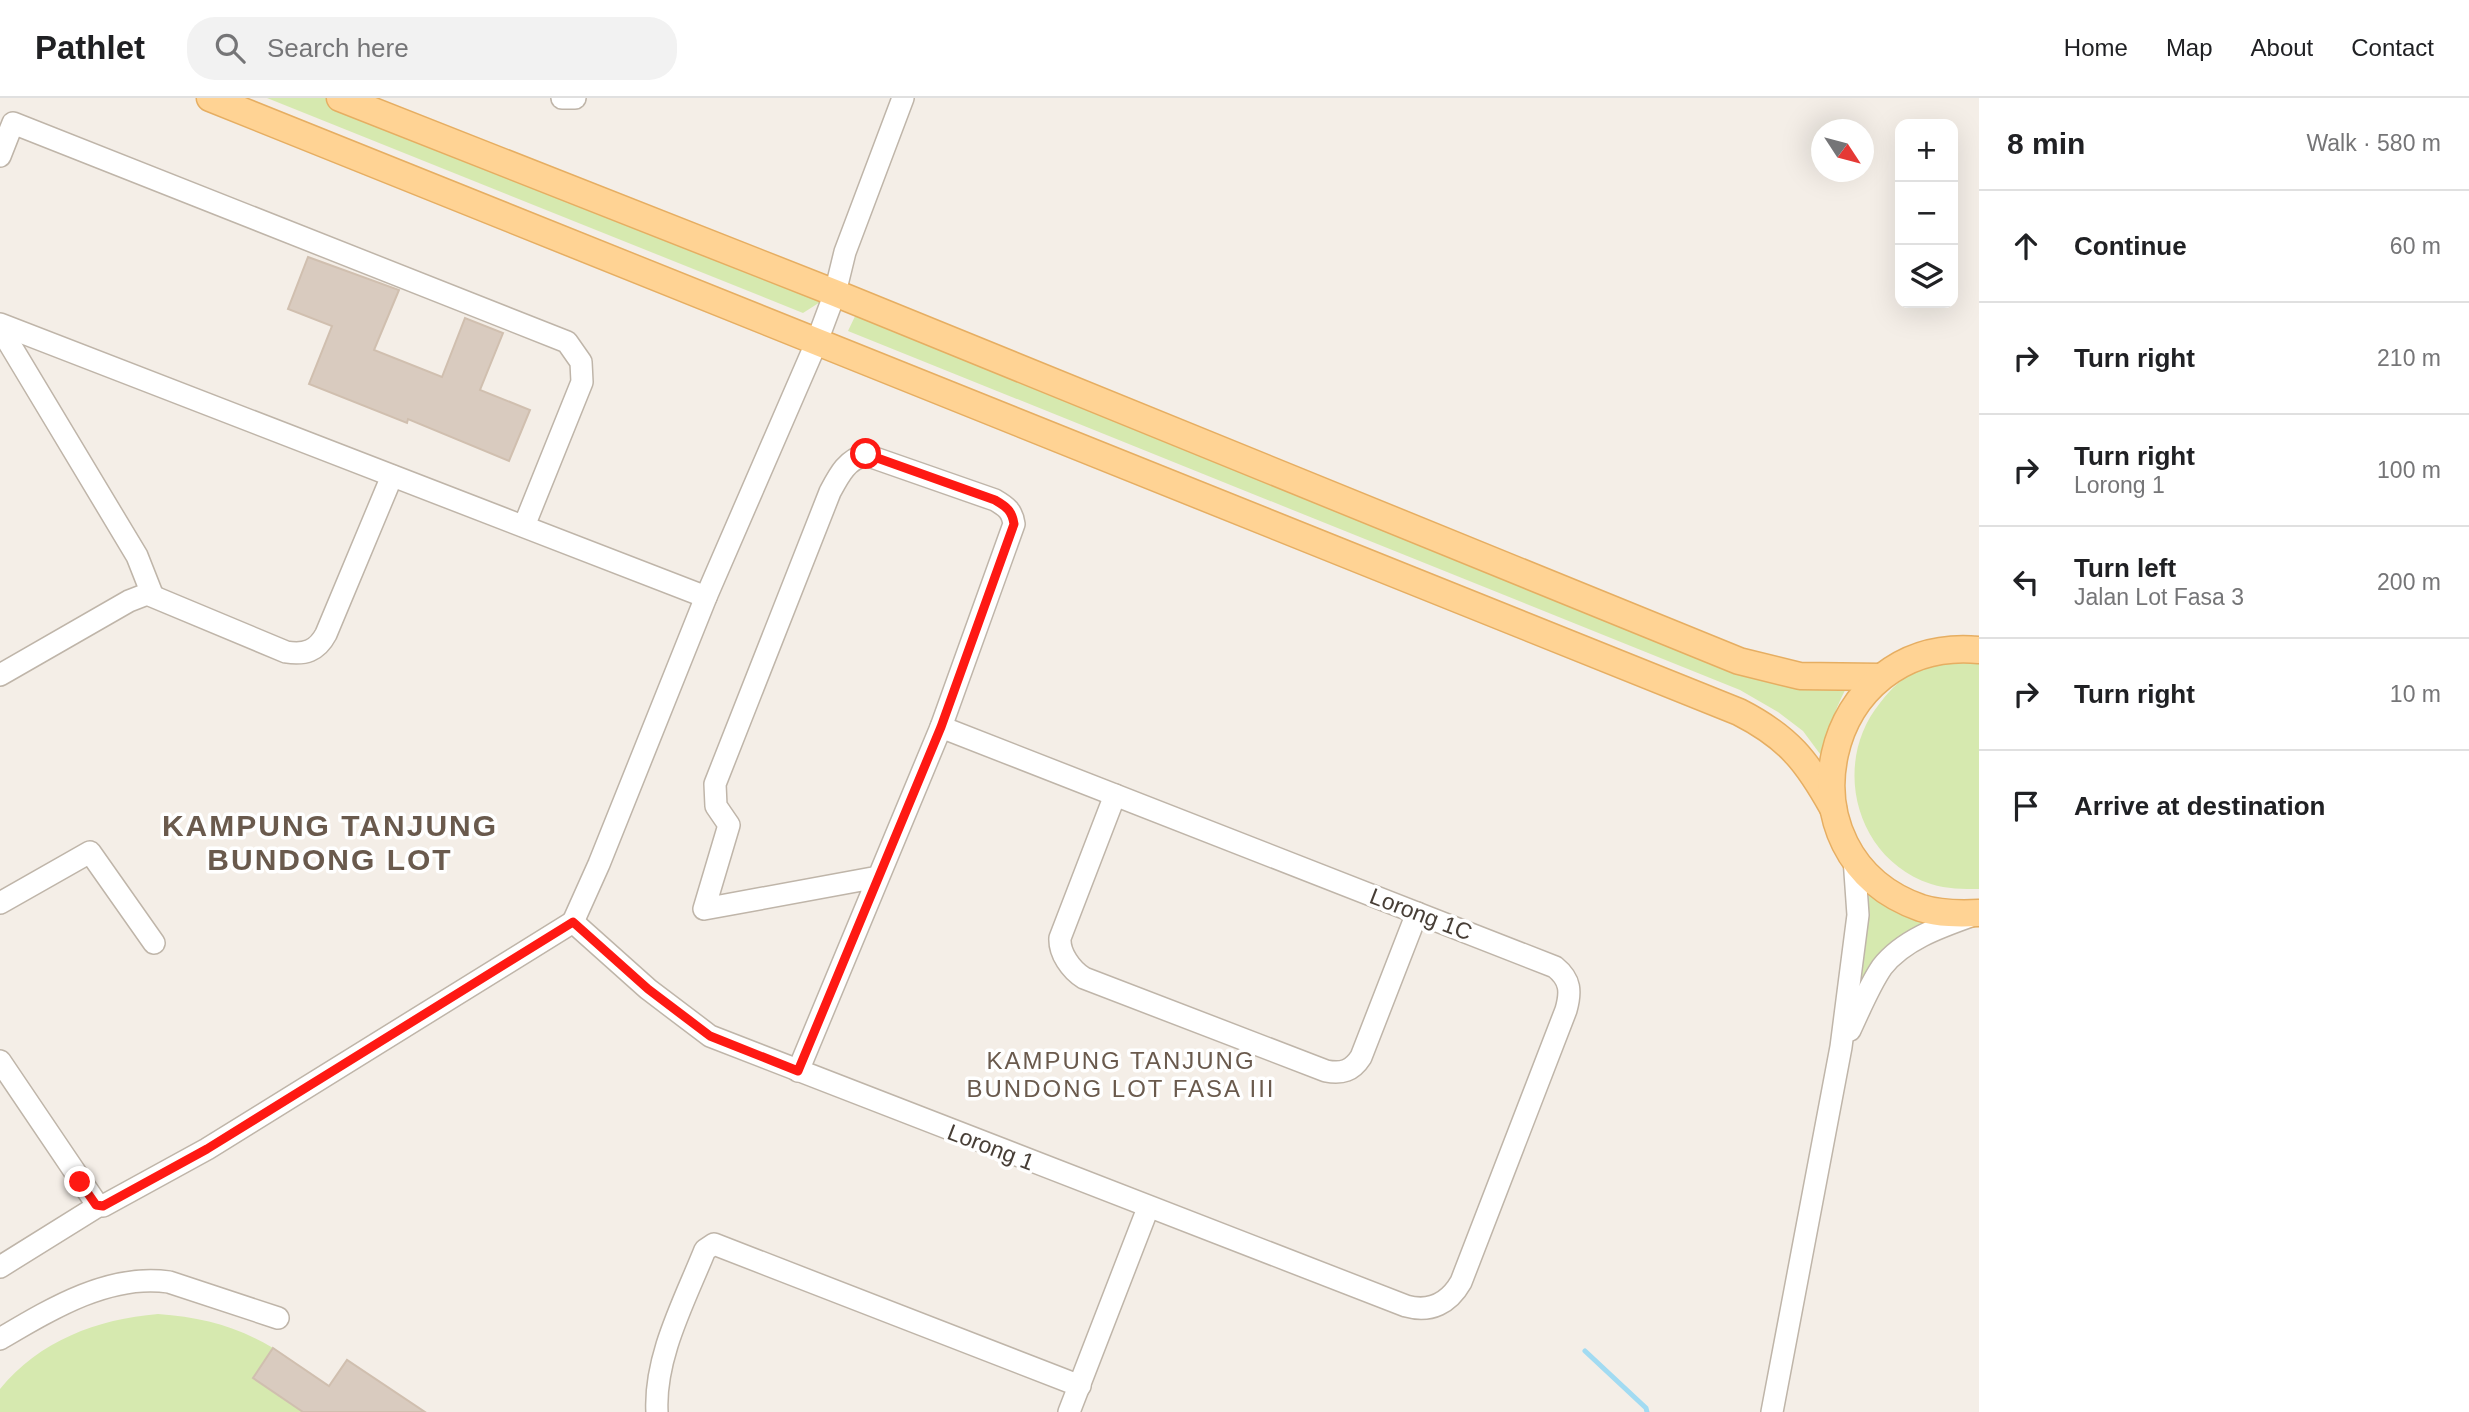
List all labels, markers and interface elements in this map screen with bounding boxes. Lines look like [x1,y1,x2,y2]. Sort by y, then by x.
search box [187,17,677,80]
text: Pathlet [35,29,145,66]
icon: search [211,29,249,67]
text: Search here [267,33,409,63]
text: Home [2064,34,2128,61]
text: Map [2166,34,2213,61]
text: About [2251,34,2313,61]
text: Contact [2351,34,2434,61]
north arrow [1811,119,1874,182]
map controls [1895,119,1958,308]
button: + [1895,119,1958,182]
text: 8 min [2007,127,2085,160]
text: Walk · 580 m [2306,130,2441,156]
button: − [1895,182,1958,245]
icon: ahead [2007,227,2045,265]
text: Continue [2074,231,2187,261]
text: 60 m [2390,233,2441,259]
button: layers [1895,245,1958,308]
icon: right [2007,339,2045,377]
text: Turn right [2074,343,2195,373]
text: 210 m [2377,345,2441,371]
route start [850,438,881,469]
text: Turn right [2074,441,2195,471]
icon: right [2007,451,2045,489]
text: 100 m [2377,457,2441,483]
text: Lorong 1 [2074,472,2165,498]
text: Turn left [2074,553,2176,583]
icon: left [2007,563,2045,601]
text: 200 m [2377,569,2441,595]
text: Jalan Lot Fasa 3 [2074,584,2244,610]
icon: right [2007,675,2045,713]
text: Turn right [2074,679,2195,709]
text: 10 m [2390,681,2441,707]
icon: arrive [2007,787,2045,825]
text: Arrive at destination [2074,791,2325,821]
district label: KAMPUNG TANJUNG BUNDONG LOT [162,809,498,876]
street label: Lorong 1C [1366,883,1476,945]
district label: KAMPUNG TANJUNG BUNDONG LOT FASA III [967,1047,1275,1102]
street label: Lorong 1 [944,1119,1038,1175]
route end [64,1166,95,1197]

